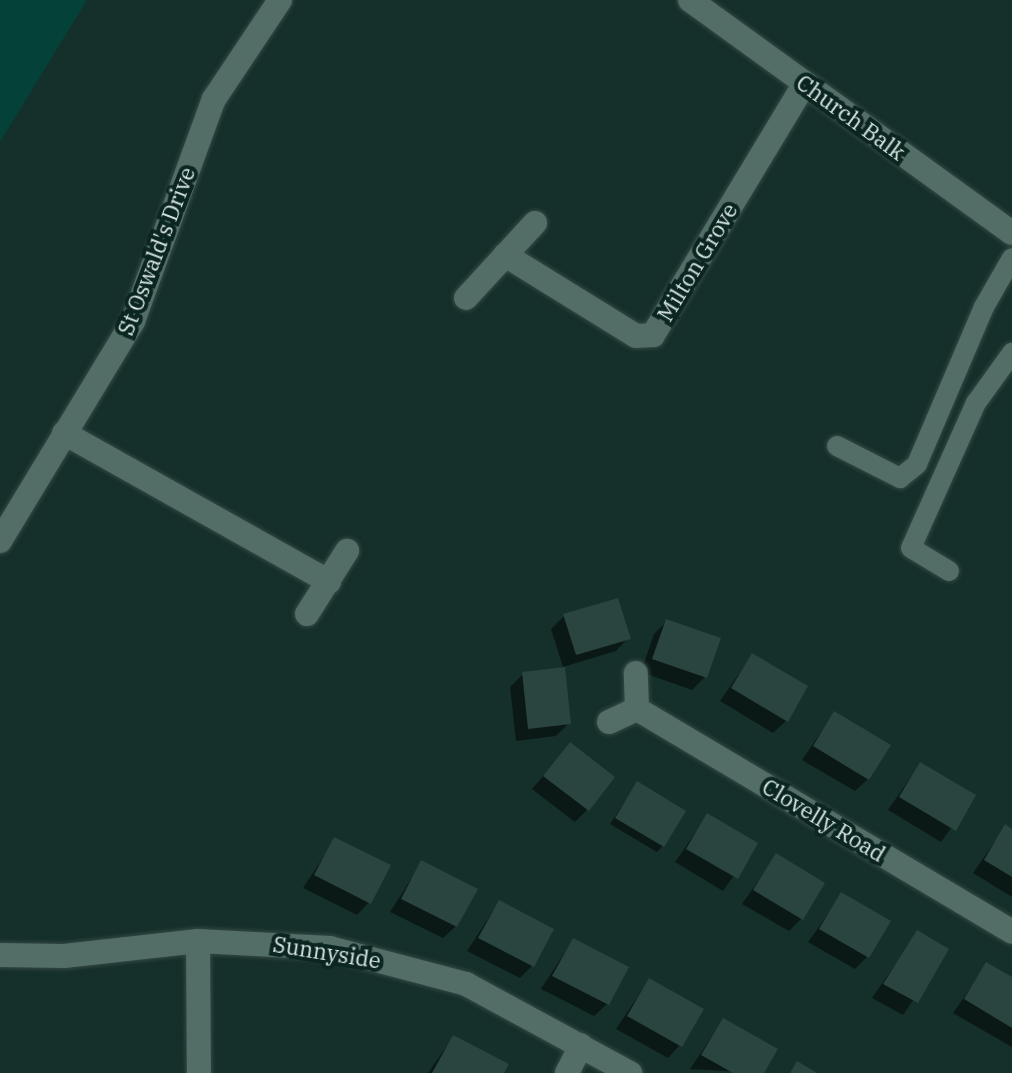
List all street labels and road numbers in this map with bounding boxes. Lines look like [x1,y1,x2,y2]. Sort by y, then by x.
street label: Church Balk [792,69,910,165]
street label: St Oswald's Drive [112,163,200,339]
street label: Milton Grove [651,198,743,326]
street label: Clovelly Road [758,773,890,867]
street label: Sunnyside [271,930,383,974]

